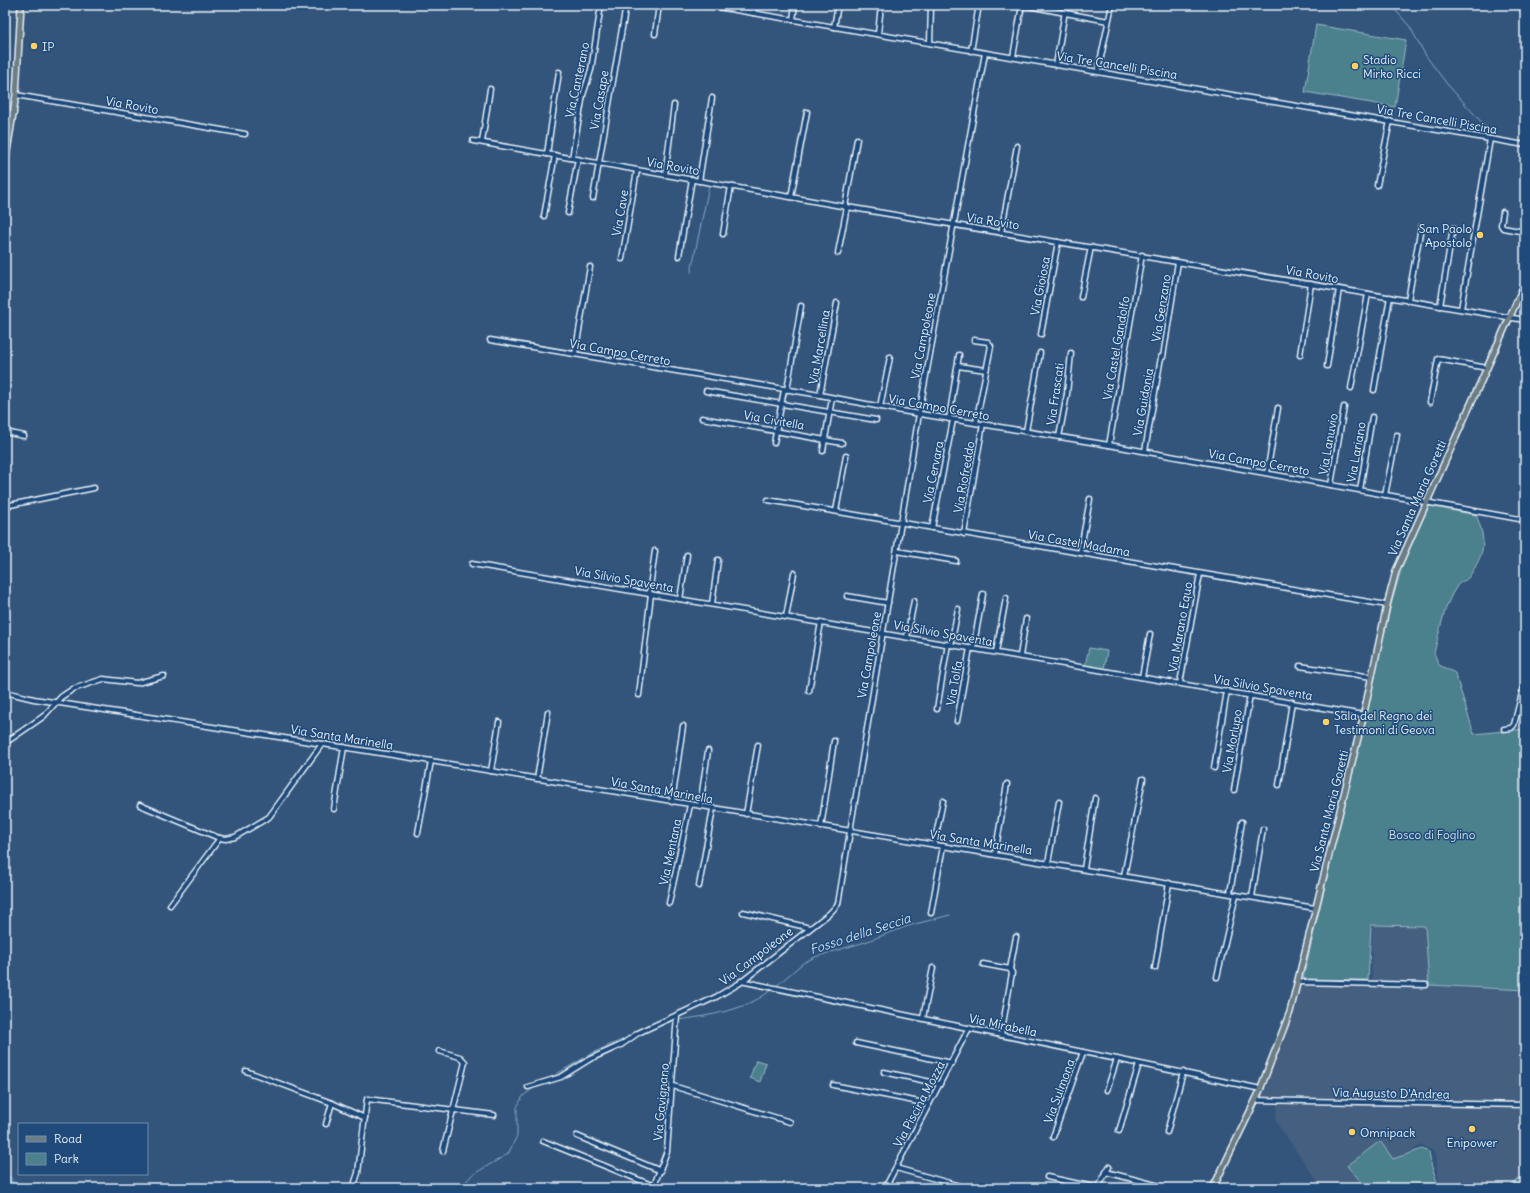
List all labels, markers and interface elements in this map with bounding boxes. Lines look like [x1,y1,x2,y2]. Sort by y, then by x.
place label: IP [42,39,54,54]
street label: Via Canterano [562,40,592,119]
marker: IP [29,41,39,51]
street label: Via Tre Cancelli Piscina [1056,48,1179,82]
place label: Stadio Mirko Ricci [1363,52,1421,81]
marker: Stadio Mirko Ricci [1350,61,1360,71]
street label: Via Casape [586,69,612,131]
street label: Via Rovito [104,93,160,117]
street label: Via Tre Cancelli Piscina [1376,101,1499,137]
street label: Via Rovito [645,154,701,178]
street label: Via Cave [609,189,631,237]
street label: Via Rovito [965,209,1021,233]
place label: San Paolo Apostolo [1419,221,1472,250]
marker: San Paolo Apostolo [1475,230,1485,240]
street label: Via Gioiosa [1027,255,1053,317]
street label: Via Rovito [1284,262,1340,286]
street label: Via Genzano [1148,273,1174,343]
street label: Via Campoleone [907,291,939,381]
street label: Via Castel Gandolfo [1099,295,1133,401]
street label: Via Marcellina [805,308,833,385]
street label: Via Campo Cerreto [568,336,672,368]
street label: Via Frascati [1043,362,1067,426]
street label: Via Guidonia [1130,367,1156,437]
street label: Via Campo Cerreto [887,391,991,423]
street label: Via Civitella [742,407,806,433]
street label: Via Lanuvio [1315,412,1341,476]
street label: Via Lariano [1343,420,1369,484]
street label: Via Santa Maria Goretti [1385,438,1449,558]
street label: Via Cervara [920,439,946,504]
street label: Via Riofreddo [950,440,978,514]
street label: Via Campo Cerreto [1207,446,1311,478]
street label: Via Castel Madama [1027,527,1131,559]
street label: Via Silvio Spaventa [573,563,675,595]
street label: Via Marano Equo [1165,580,1195,673]
street label: Via Campoleone [854,610,884,700]
street label: Via Silvio Spaventa [892,617,994,649]
street label: Via Tolfa [943,659,965,707]
street label: Via Silvio Spaventa [1212,671,1314,703]
street label: Via Morlupo [1219,708,1245,774]
place label: Sala del Regno dei Testimoni di Geova [1334,708,1435,737]
marker: Sala del Regno dei Testimoni di Geova [1321,717,1331,727]
street label: Via Santa Marinella [290,721,395,753]
street label: Via Santa Maria Goretti [1307,749,1351,873]
street label: Via Santa Marinella [610,774,715,806]
street label: Via Mentana [656,817,684,887]
street label: Via Santa Marinella [929,826,1034,858]
park label: Bosco di Foglino [1388,827,1476,842]
water label: Fosso della Seccia [807,910,913,958]
street label: Via Campoleone [716,924,796,988]
street label: Via Mirabella [968,1010,1039,1040]
street label: Via Sulmona [1040,1057,1078,1125]
street label: Via Piscina Mozza [890,1058,948,1150]
street label: Via Gavignano [650,1062,672,1142]
street label: Via Augusto D'Andrea [1332,1084,1450,1102]
legend [18,1123,148,1175]
marker: Enipower [1467,1124,1477,1134]
place label: Omnipack [1360,1125,1415,1140]
marker: Omnipack [1347,1127,1357,1137]
text: Road [54,1131,82,1146]
place label: Enipower [1446,1135,1498,1150]
text: Park [54,1151,79,1166]

